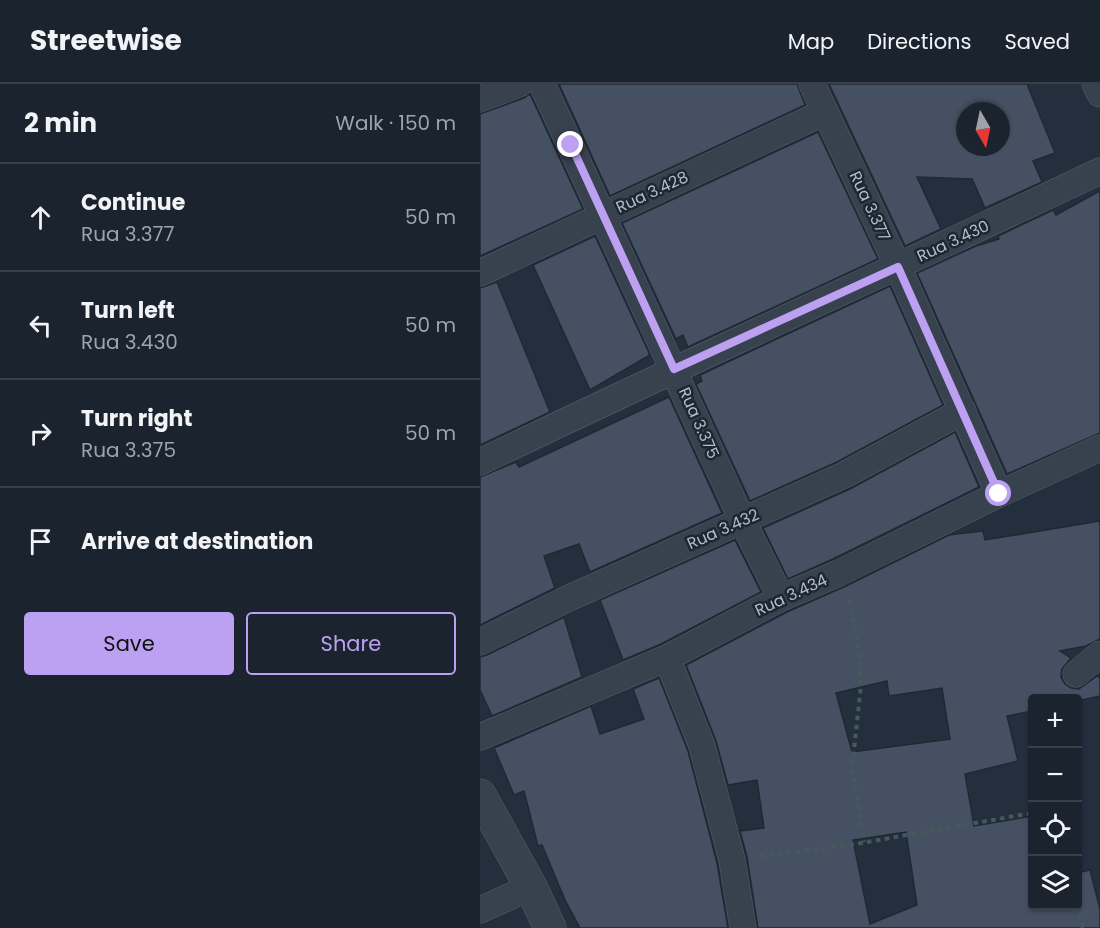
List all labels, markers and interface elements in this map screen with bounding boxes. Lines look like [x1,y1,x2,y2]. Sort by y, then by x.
text: Streetwise [30,21,182,60]
text: Map [788,27,834,56]
text: Directions [867,27,971,56]
text: Saved [1004,27,1070,56]
north arrow [956,102,1010,156]
text: 2 min [24,105,97,141]
text: Walk · 150 m [335,109,456,137]
route end [557,131,583,157]
street label: Rua 3.428 [612,165,692,219]
street label: Rua 3.377 [844,167,896,245]
text: Continue [81,187,185,218]
icon: ahead [24,201,57,234]
text: 50 m [405,203,456,231]
street label: Rua 3.430 [913,214,993,268]
text: Rua 3.377 [81,220,174,248]
text: Turn left [81,295,175,326]
icon: left [24,309,57,342]
text: 50 m [405,311,456,339]
text: Rua 3.430 [81,328,178,356]
street label: Rua 3.375 [673,384,725,462]
text: Turn right [81,403,192,434]
icon: right [24,417,57,450]
text: 50 m [405,419,456,447]
text: Rua 3.375 [81,436,176,464]
route start [985,480,1011,506]
street label: Rua 3.432 [683,503,763,555]
icon: arrive [24,525,57,558]
text: Arrive at destination [81,526,313,557]
street label: Rua 3.434 [751,568,831,622]
button: Save [24,612,234,675]
button: Share [246,612,456,675]
map controls [1028,694,1082,910]
button: + [1028,694,1082,748]
button: − [1028,748,1082,802]
button: locate [1028,802,1082,856]
button: layers [1028,856,1082,910]

